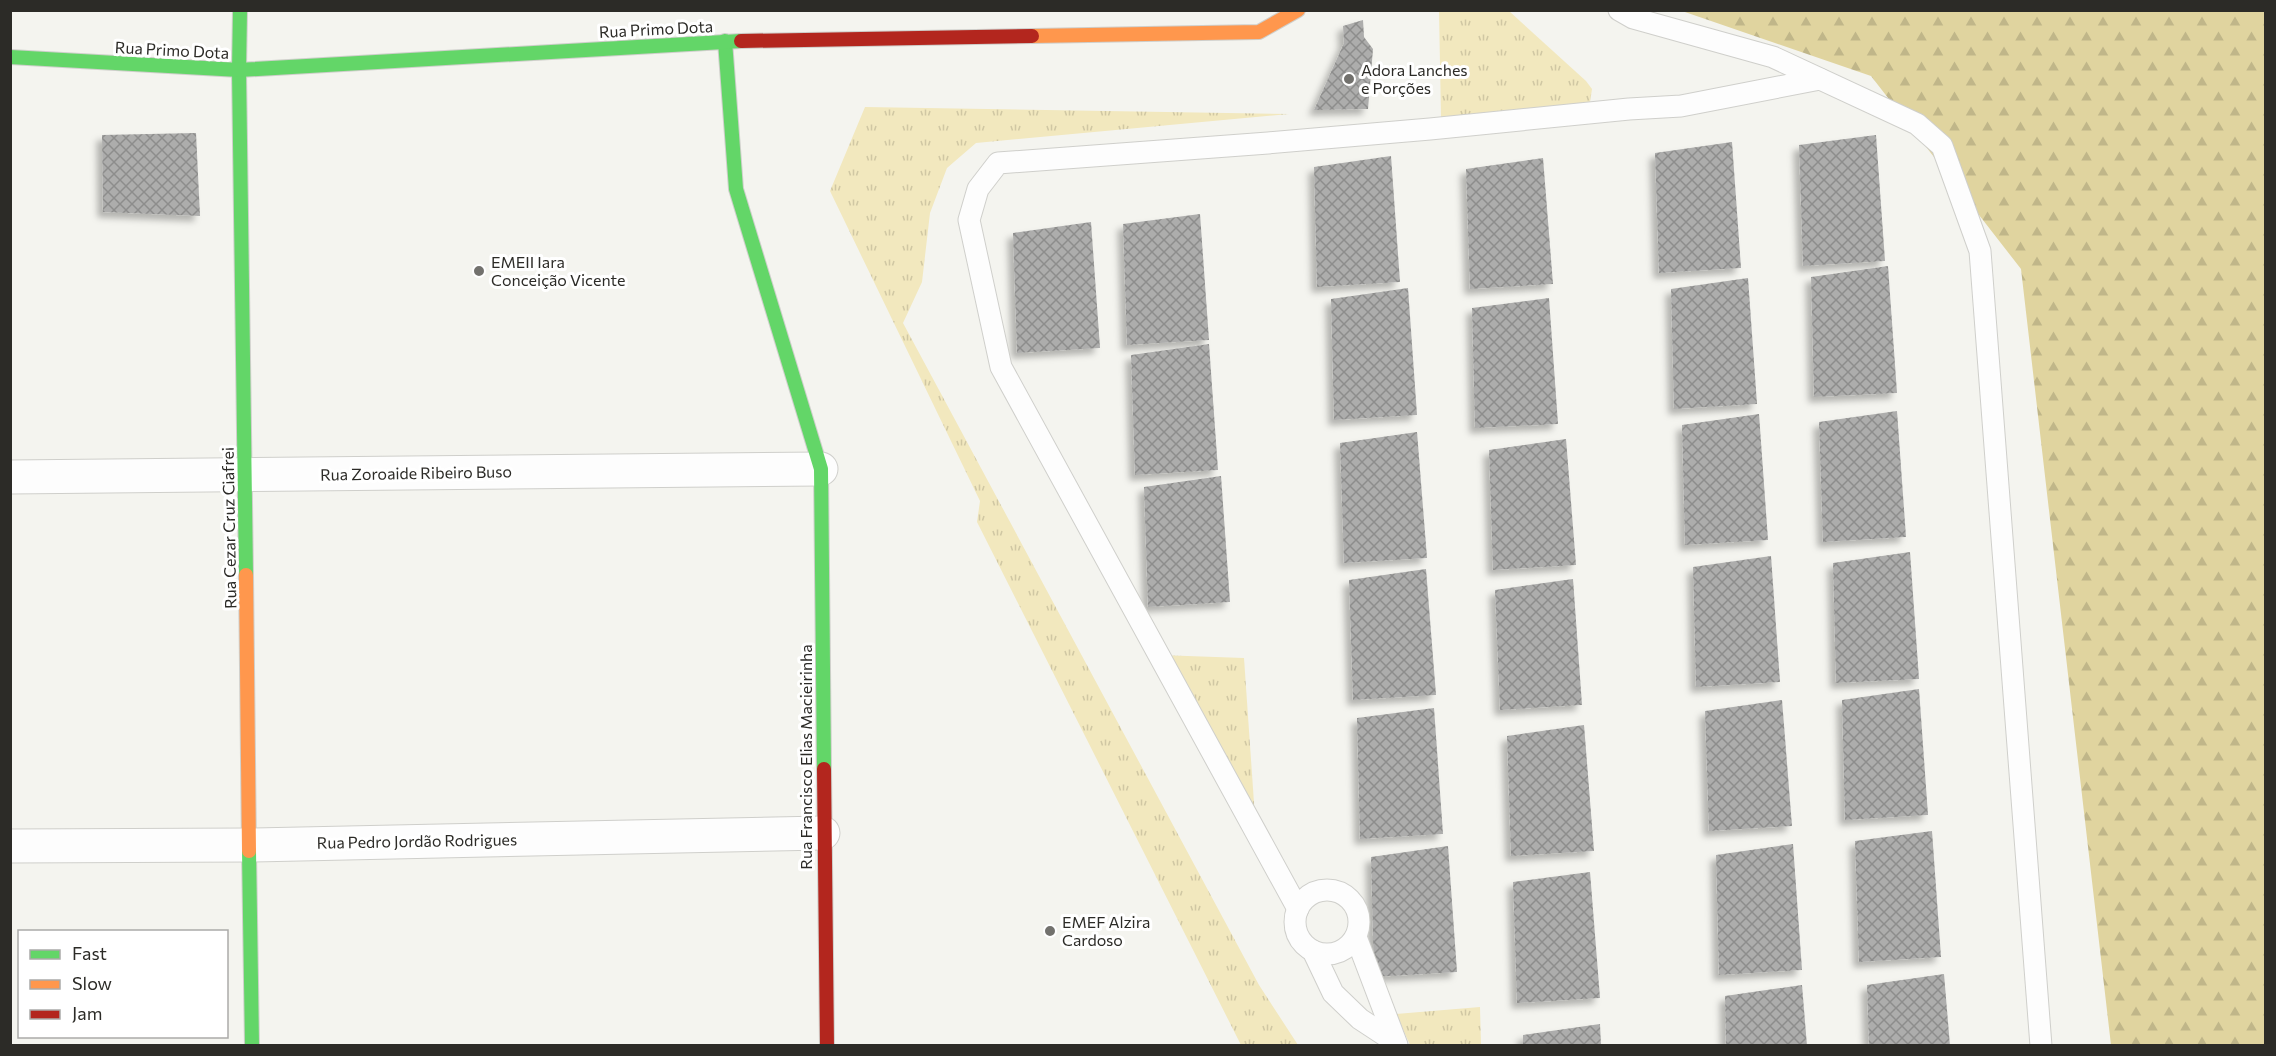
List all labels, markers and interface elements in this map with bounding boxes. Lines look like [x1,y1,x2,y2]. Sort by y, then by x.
street label: Rua Primo Dota [598,16,714,41]
street label: Rua Primo Dota [114,37,230,62]
place label: Adora Lanches e Porções [1361,60,1468,97]
marker: Adora Lanches e Porções [1342,72,1356,86]
place label: EMEII Iara Conceição Vicente [491,252,625,289]
marker: EMEII Iara Conceição Vicente [472,264,486,278]
street label: Rua Cezar Cruz Ciafrei [218,447,239,609]
street label: Rua Zoroaide Ribeiro Buso [320,461,512,484]
street label: Rua Francisco Elias Macieirinha [796,644,815,870]
street label: Rua Pedro Jordão Rodrigues [317,829,517,852]
place label: EMEF Alzira Cardoso [1062,912,1150,949]
marker: EMEF Alzira Cardoso [1043,924,1057,938]
legend [18,930,228,1038]
text: Fast [72,942,107,964]
text: Slow [72,972,112,994]
text: Jam [72,1002,102,1024]

